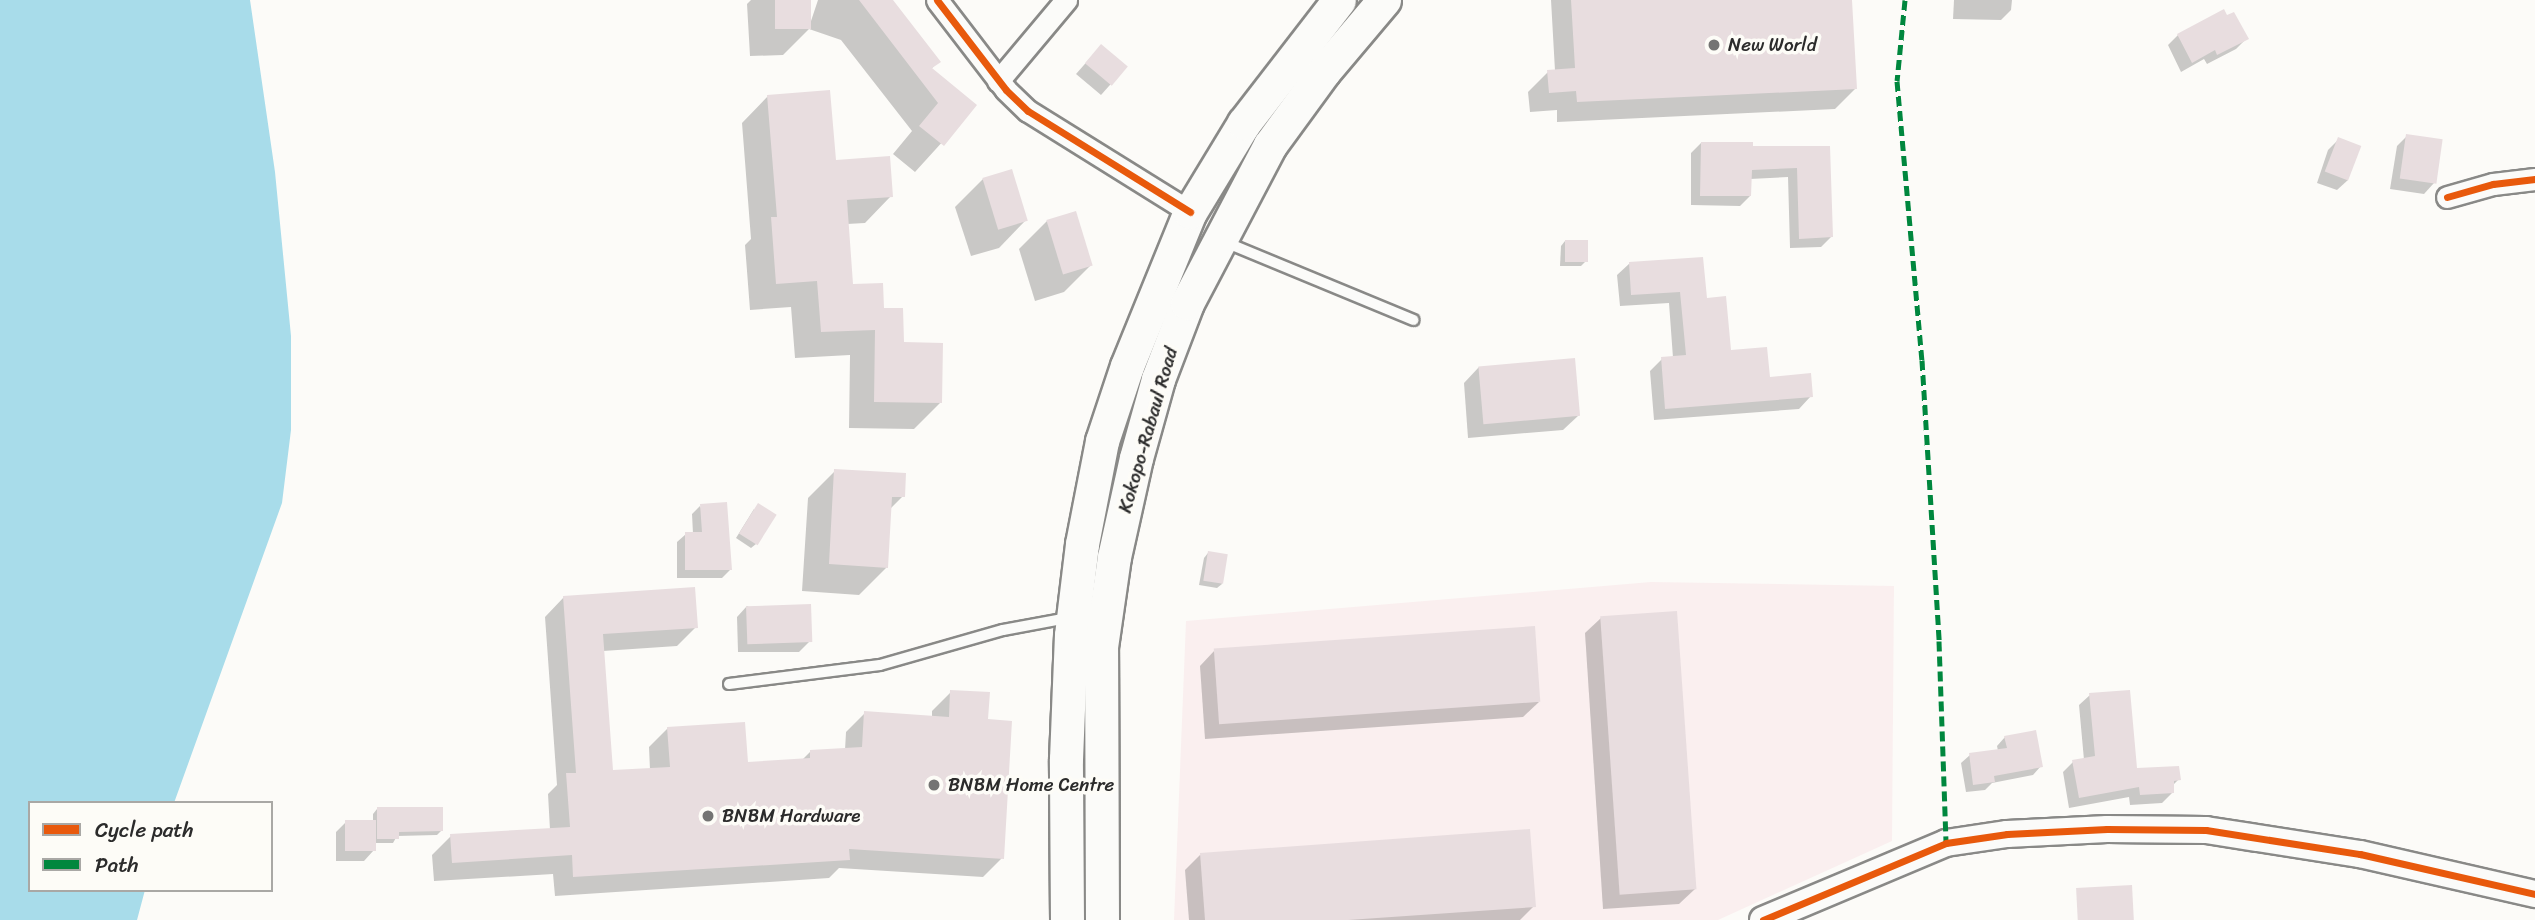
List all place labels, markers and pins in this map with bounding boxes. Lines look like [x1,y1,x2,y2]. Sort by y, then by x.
place label: New World [1728,34,1817,56]
marker: New World [1706,37,1722,53]
place label: BNBM Home Centre [948,774,1116,796]
marker: BNBM Home Centre [926,777,942,793]
place label: BNBM Hardware [722,805,860,827]
marker: BNBM Hardware [700,808,716,824]

